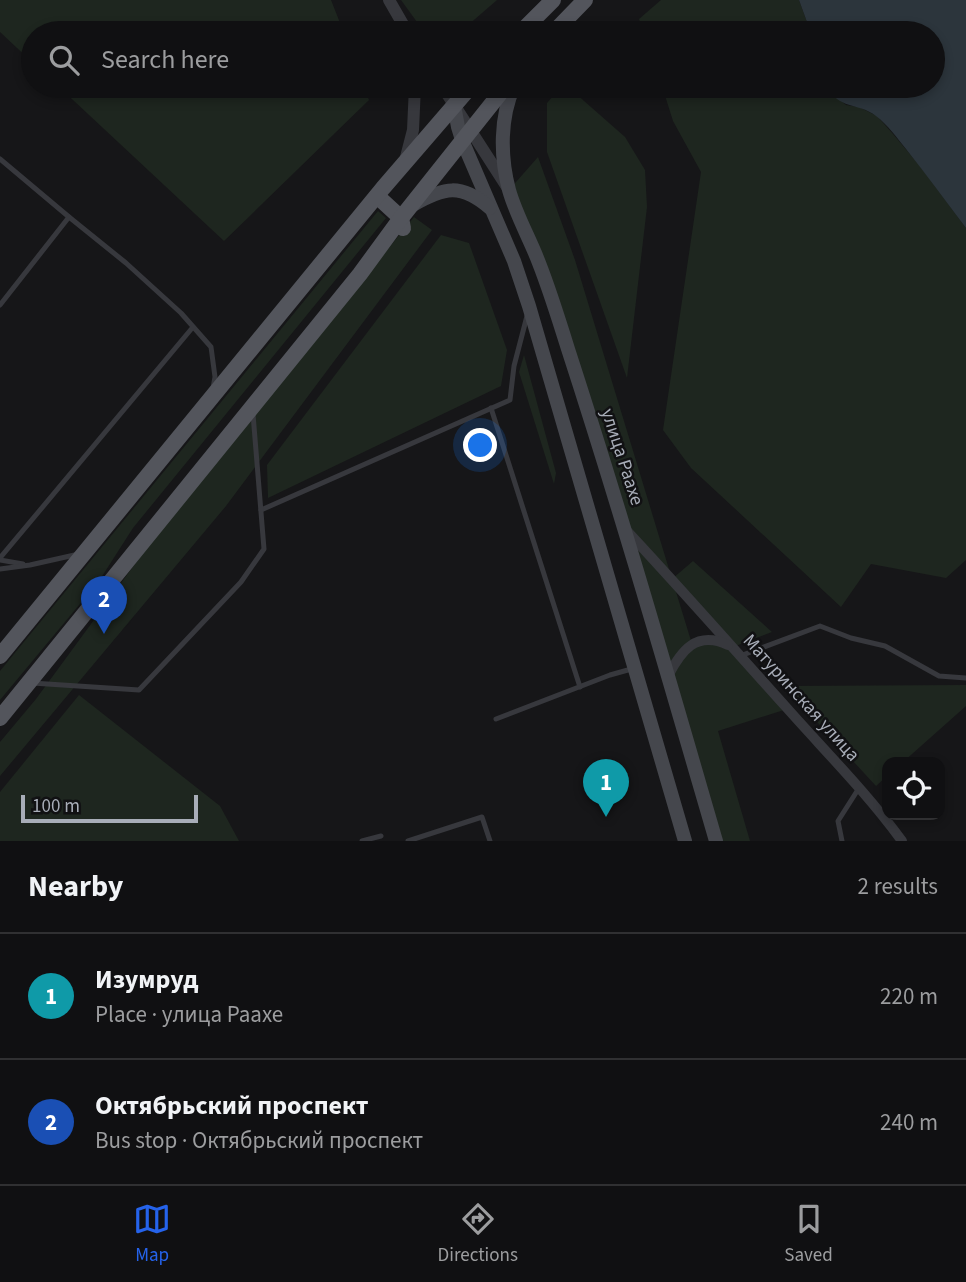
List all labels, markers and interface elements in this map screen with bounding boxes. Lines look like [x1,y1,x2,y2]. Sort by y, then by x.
search box [21,21,945,98]
icon: search [45,41,83,79]
text: Search here [101,41,229,78]
street label: улица Раахе [594,405,650,509]
your location [463,428,497,462]
pin: 2 [81,576,127,634]
street label: Матуринская улица [736,628,866,768]
map controls [882,757,945,820]
button: locate [882,757,945,820]
pin: 1 [583,759,629,817]
scale bar [21,792,198,824]
text: 100 m [32,793,80,820]
text: Nearby [28,865,123,908]
text: 2 results [858,870,938,903]
text: Изумруд [95,961,198,998]
text: 1 [45,980,57,1013]
text: 220 m [880,980,938,1013]
text: Place · улица Раахе [95,998,283,1031]
text: Октябрьский проспект [95,1087,368,1124]
text: 2 [45,1106,57,1139]
text: 240 m [880,1106,938,1139]
text: Bus stop · Октябрьский проспект [95,1124,423,1157]
tab: Map [133,1200,171,1269]
tab: Directions [438,1200,518,1269]
tab: Saved [784,1200,833,1269]

